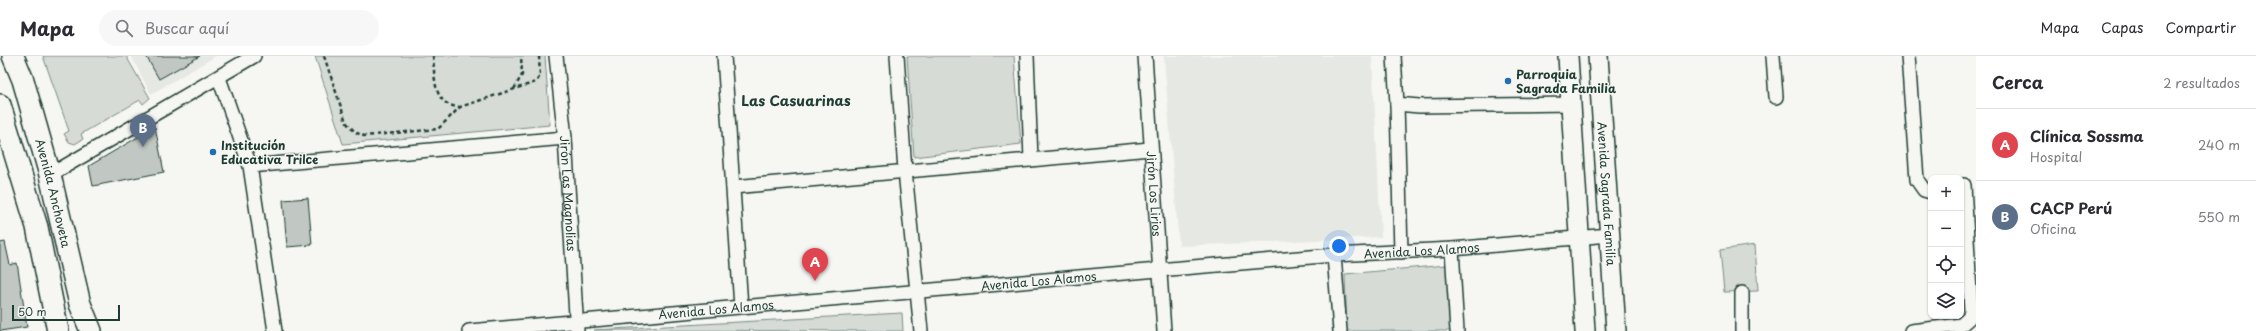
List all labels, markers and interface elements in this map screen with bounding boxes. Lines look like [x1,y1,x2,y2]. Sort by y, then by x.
search box [99,10,379,46]
text: Mapa [20,14,75,42]
text: Buscar aquí [145,16,229,39]
icon: search [113,17,135,39]
text: Mapa [2041,17,2079,38]
text: Capas [2101,17,2143,38]
text: Compartir [2165,17,2236,38]
place label: Parroquia Sagrada Familia [1516,65,1617,97]
text: Cerca [1992,69,2043,95]
text: 2 resultados [2163,73,2240,92]
marker: Parroquia Sagrada Familia [1503,76,1513,86]
district label: Las Casuarinas [741,90,851,111]
pin: B [130,114,156,147]
street label: Avenida Sagrada Familia [1593,121,1621,267]
text: Clínica Sossma [2030,124,2144,147]
street label: Jirón Las Magnolias [556,135,581,252]
text: A [2000,135,2010,154]
text: 240 m [2198,135,2240,154]
street label: Avenida Anchoveta [31,136,76,250]
place label: Institución Educativa Trilce [221,136,318,168]
marker: Institución Educativa Trilce [208,147,218,157]
text: Hospital [2030,147,2082,166]
street label: Jirón Los Lirios [1143,150,1166,238]
map controls [1928,175,1964,319]
button: + [1928,175,1964,211]
text: CACP Perú [2030,196,2112,219]
text: B [2001,207,2009,226]
text: 550 m [2198,207,2240,226]
button: − [1928,211,1964,247]
text: Oficina [2030,219,2076,238]
your location [1329,236,1349,256]
street label: Avenida Los Alamos [1363,238,1480,262]
button: locate [1928,247,1964,283]
pin: A [802,248,828,281]
street label: Avenida Los Alamos [980,266,1098,295]
button: layers [1928,283,1964,319]
street label: Avenida Los Alamos [658,295,775,323]
scale bar [12,303,120,322]
text: 50 m [18,303,47,320]

